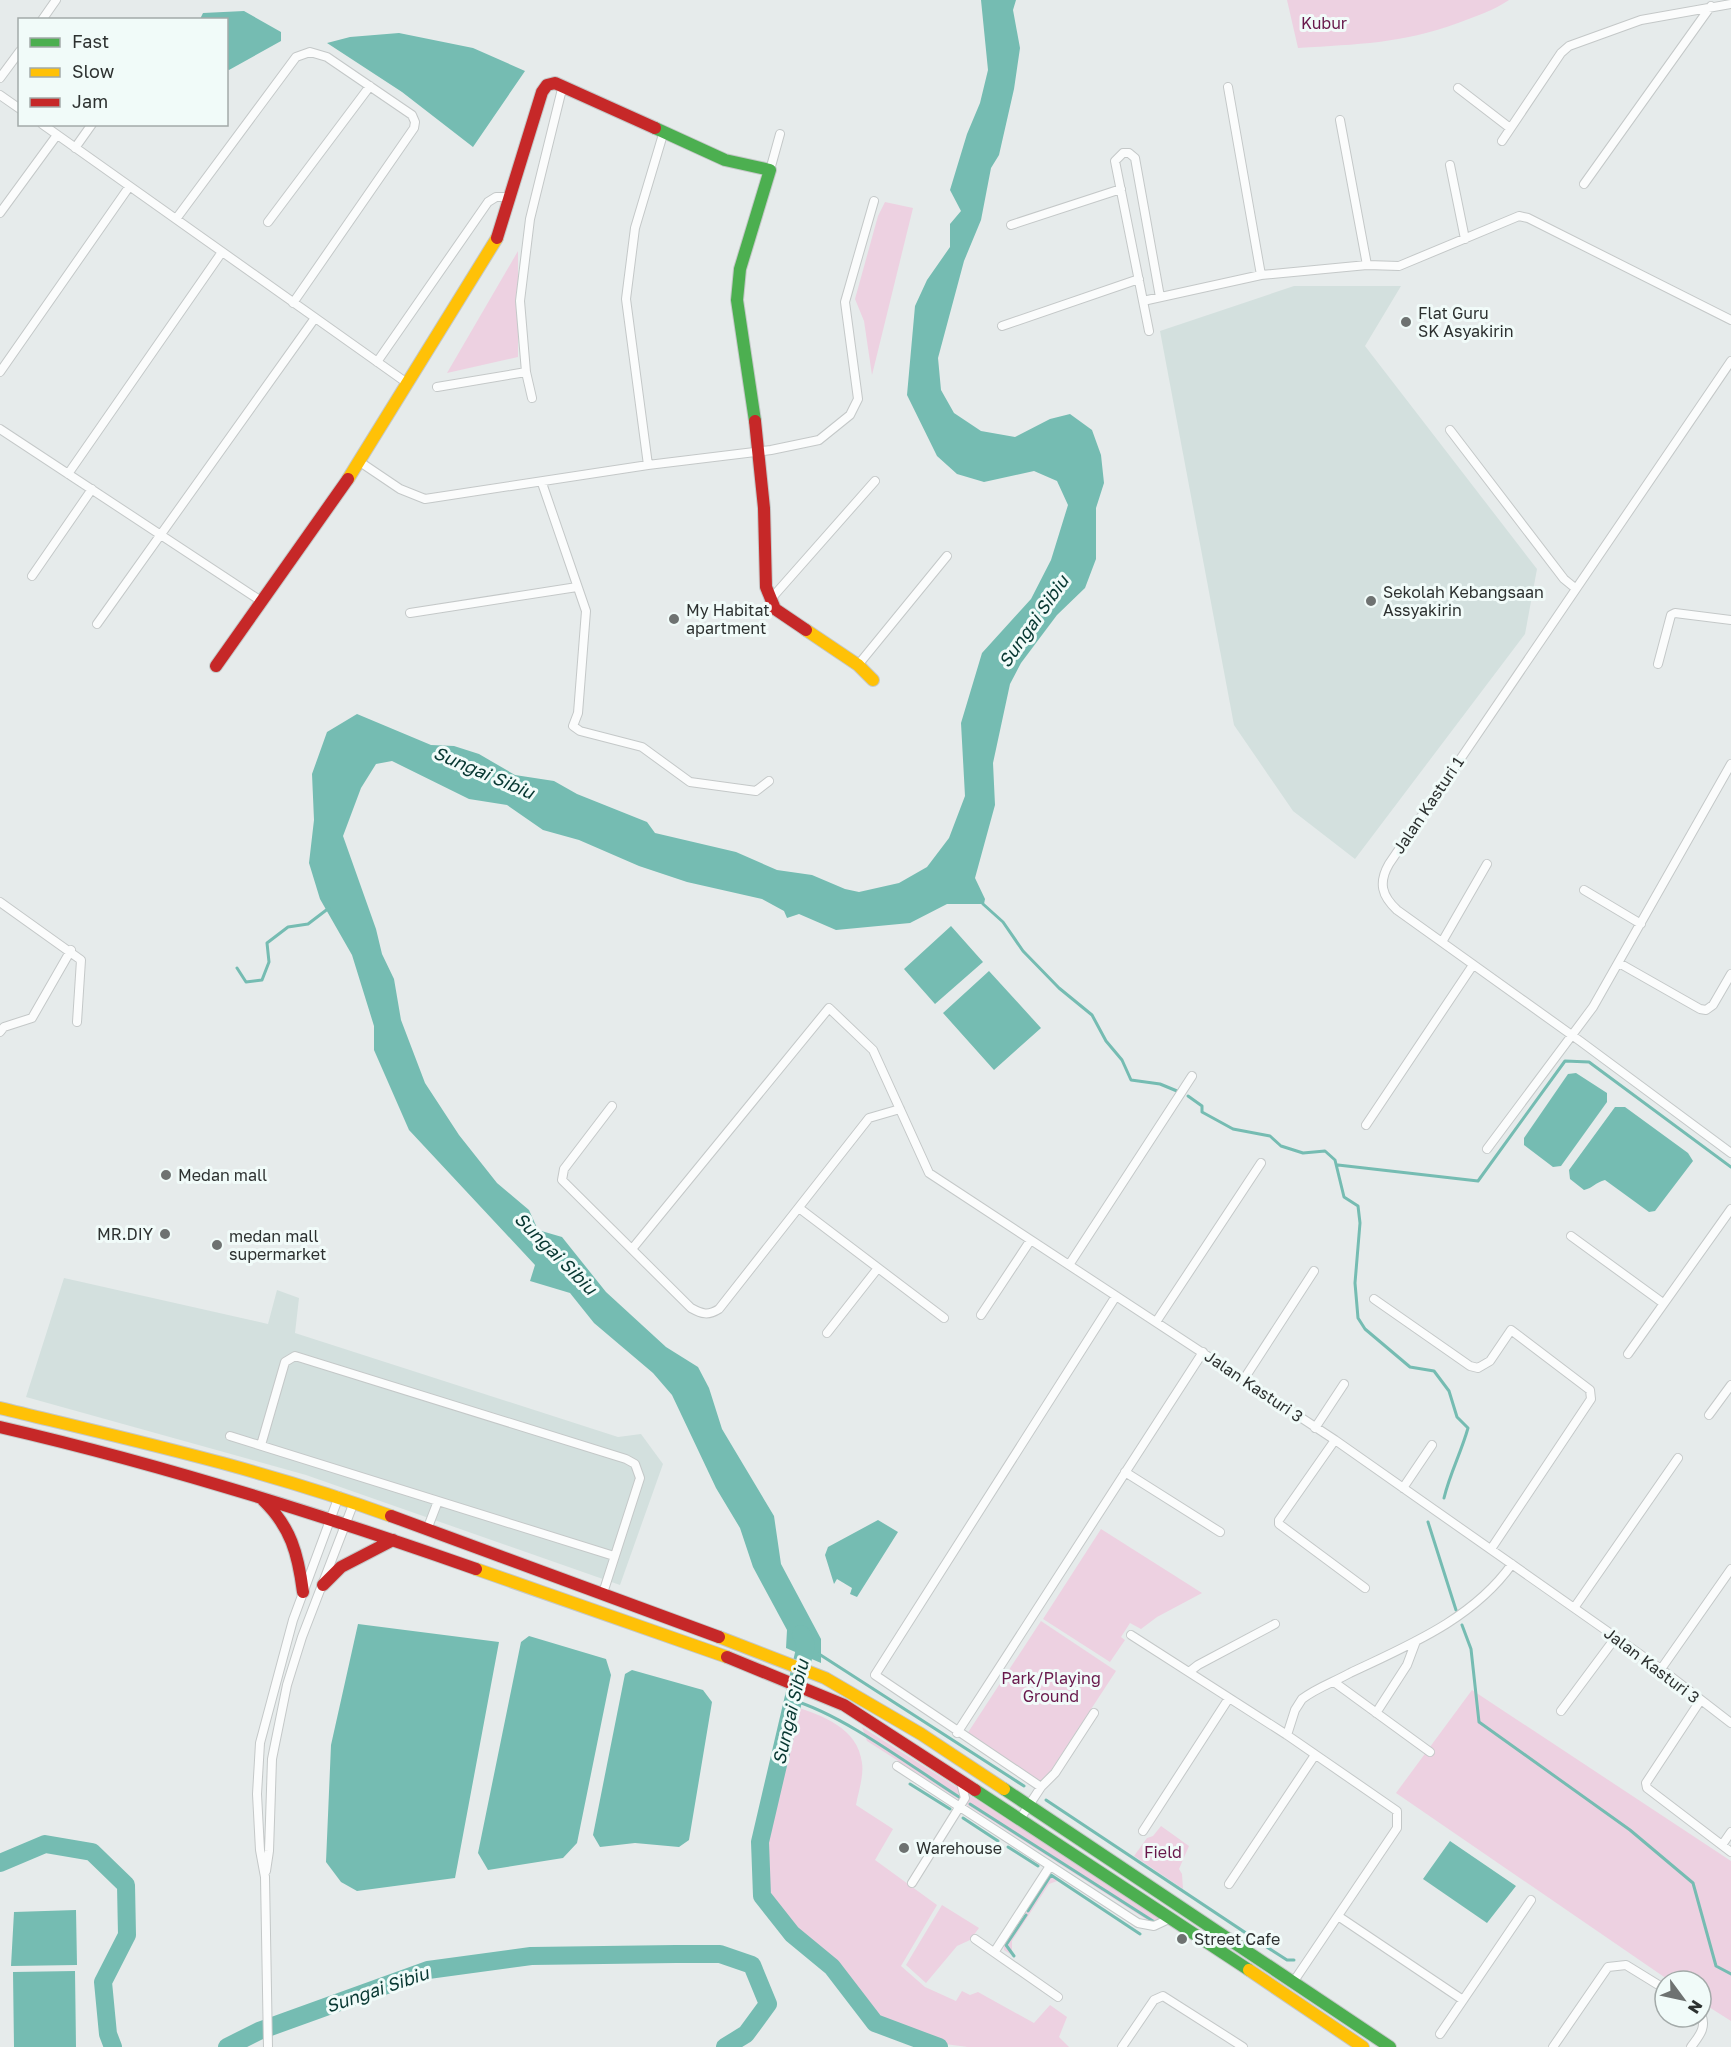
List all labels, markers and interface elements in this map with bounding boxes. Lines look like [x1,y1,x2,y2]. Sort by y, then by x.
park label: Kubur [1301,13,1347,33]
legend [18,18,228,126]
text: Fast [72,30,109,52]
text: Slow [72,60,115,82]
text: Jam [72,90,108,112]
place label: Flat Guru SK Asyakirin [1418,303,1514,341]
marker: Flat Guru SK Asyakirin [1399,315,1413,329]
water label: Sungai Sibiu [993,570,1073,671]
place label: Sekolah Kebangsaan Assyakirin [1383,582,1544,620]
marker: Sekolah Kebangsaan Assyakirin [1364,594,1378,608]
place label: My Habitat apartment [686,600,770,638]
marker: My Habitat apartment [667,612,681,626]
water label: Sungai Sibiu [430,741,539,803]
street label: Jalan Kasturi 1 [1388,753,1468,857]
place label: Medan mall [178,1165,267,1185]
marker: Medan mall [159,1168,173,1182]
water label: Sungai Sibiu [510,1207,602,1299]
place label: MR.DIY [97,1224,154,1244]
place label: medan mall supermarket [229,1226,326,1264]
marker: MR.DIY [158,1227,172,1241]
marker: medan mall supermarket [210,1238,224,1252]
street label: Jalan Kasturi 3 [1201,1346,1307,1426]
street label: Jalan Kasturi 3 [1600,1623,1704,1707]
water label: Sungai Sibiu [767,1656,813,1767]
park label: Park/Playing Ground [1001,1668,1101,1706]
place label: Warehouse [916,1838,1002,1858]
marker: Warehouse [897,1841,911,1855]
park label: Field [1144,1842,1182,1862]
place label: Street Cafe [1194,1929,1280,1949]
marker: Street Cafe [1175,1932,1189,1946]
water label: Sungai Sibiu [323,1961,432,2017]
north arrow [1653,1969,1713,2029]
text: N [1684,1997,1707,2018]

